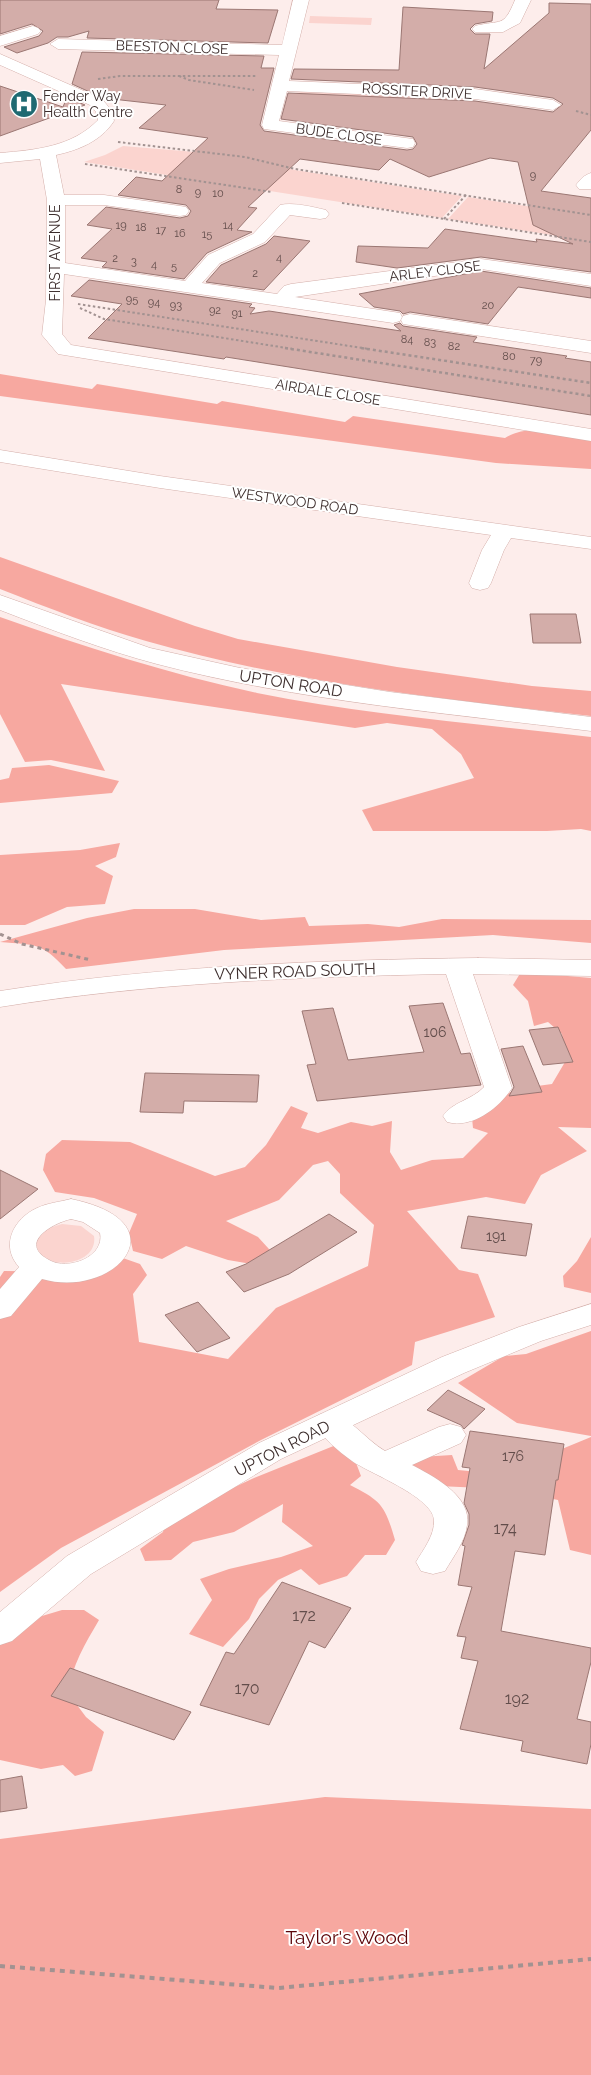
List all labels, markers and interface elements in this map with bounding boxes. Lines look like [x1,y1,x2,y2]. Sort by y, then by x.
street label: BEESTON CLOSE [115,37,229,57]
street label: ROSSITER DRIVE [361,80,473,102]
place label: Fender Way Health Centre [43,88,133,120]
hospital icon: Fender Way Health Centre [9,89,39,119]
street label: BUDE CLOSE [295,120,383,148]
house number: 9 [530,169,536,182]
house number: 8 [176,183,182,196]
house number: 9 [195,186,201,199]
house number: 10 [212,187,224,200]
street label: FIRST AVENUE [47,204,63,302]
house number: 19 [115,219,127,232]
house number: 14 [223,219,233,232]
house number: 18 [135,221,147,234]
house number: 17 [156,224,166,237]
house number: 16 [174,227,186,240]
house number: 15 [202,228,212,241]
house number: 4 [276,251,282,264]
house number: 2 [112,252,118,265]
house number: 3 [131,255,137,268]
street label: ARLEY CLOSE [388,257,482,285]
house number: 4 [151,258,157,271]
house number: 5 [171,260,177,273]
house number: 2 [252,267,258,280]
house number: 95 [126,293,138,306]
house number: 94 [148,296,160,309]
house number: 93 [170,299,182,312]
house number: 20 [482,299,494,312]
house number: 92 [209,304,221,317]
house number: 91 [231,307,243,320]
house number: 84 [401,333,413,346]
house number: 83 [424,336,436,349]
house number: 82 [448,340,460,353]
house number: 80 [502,350,516,363]
house number: 79 [530,354,542,367]
street label: AIRDALE CLOSE [274,376,382,408]
street label: WESTWOOD ROAD [231,484,359,518]
street label: UPTON ROAD [238,666,344,701]
street label: VYNER ROAD SOUTH [214,959,376,984]
house number: 106 [423,1024,447,1040]
house number: 191 [486,1228,506,1244]
street label: UPTON ROAD [232,1416,333,1481]
house number: 176 [502,1448,524,1464]
house number: 174 [493,1519,517,1538]
house number: 172 [292,1606,316,1625]
house number: 170 [234,1679,260,1698]
house number: 192 [505,1689,529,1708]
park label: Taylor's Wood [285,1926,409,1948]

